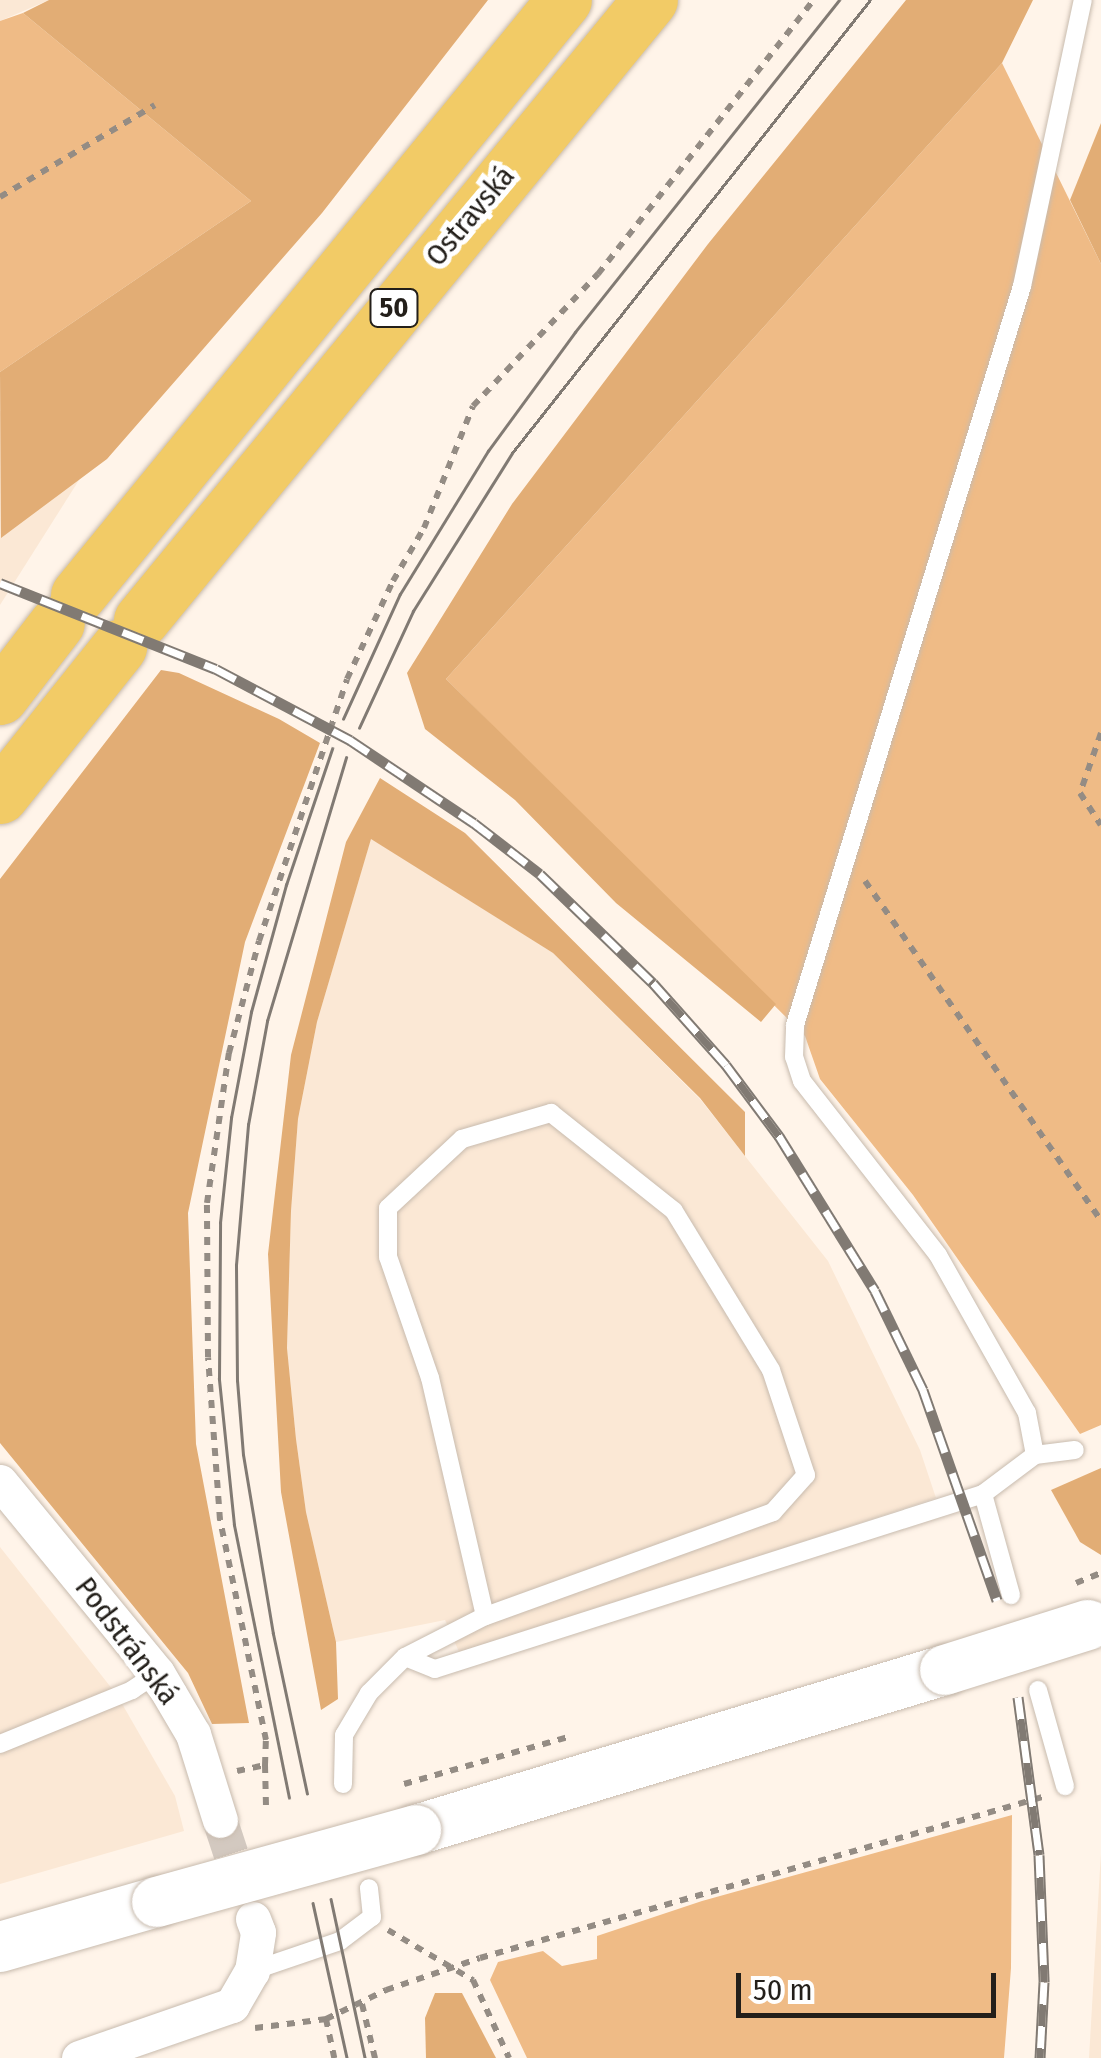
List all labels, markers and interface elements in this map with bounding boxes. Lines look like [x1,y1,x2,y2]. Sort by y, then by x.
street label: Ostravská [418,159,522,273]
road number: 50 [369,285,419,331]
street label: Podstránská [67,1570,187,1712]
scale bar [741,1953,1001,2015]
text: 50 m [753,1972,813,2008]

